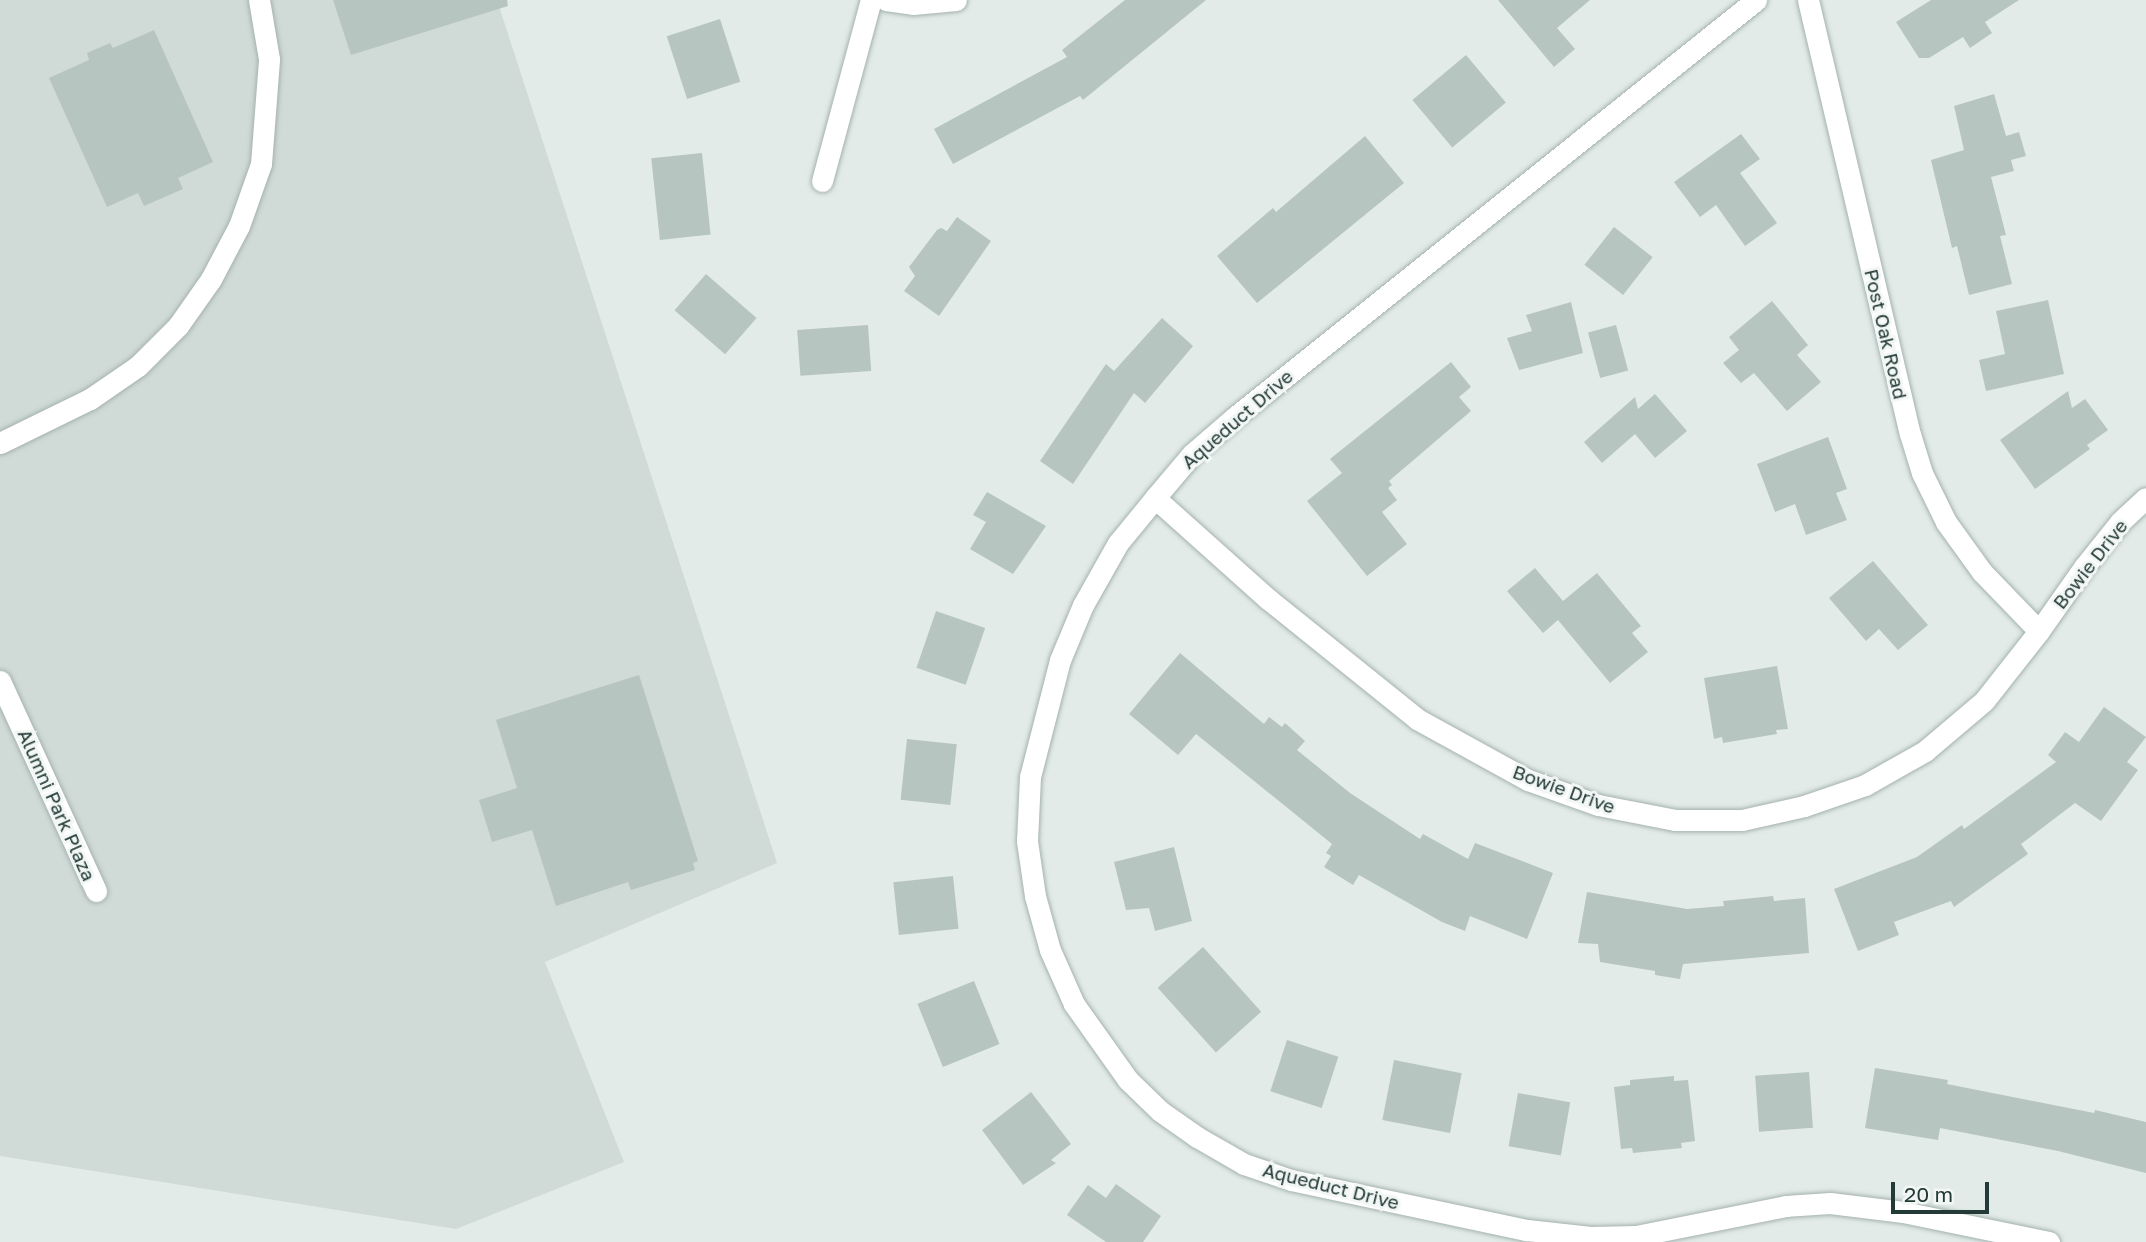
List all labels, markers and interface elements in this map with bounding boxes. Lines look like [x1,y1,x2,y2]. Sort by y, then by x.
street label: Post Oak Road [1860,267,1912,401]
street label: Aqueduct Drive [1177,365,1297,473]
street label: Bowie Drive [2048,515,2132,613]
street label: Alumni Park Plaza [13,726,101,884]
street label: Bowie Drive [1510,760,1618,818]
street label: Aqueduct Drive [1260,1158,1402,1214]
scale bar [1894,1168,1992,1212]
text: 20 m [1904,1181,1953,1207]

